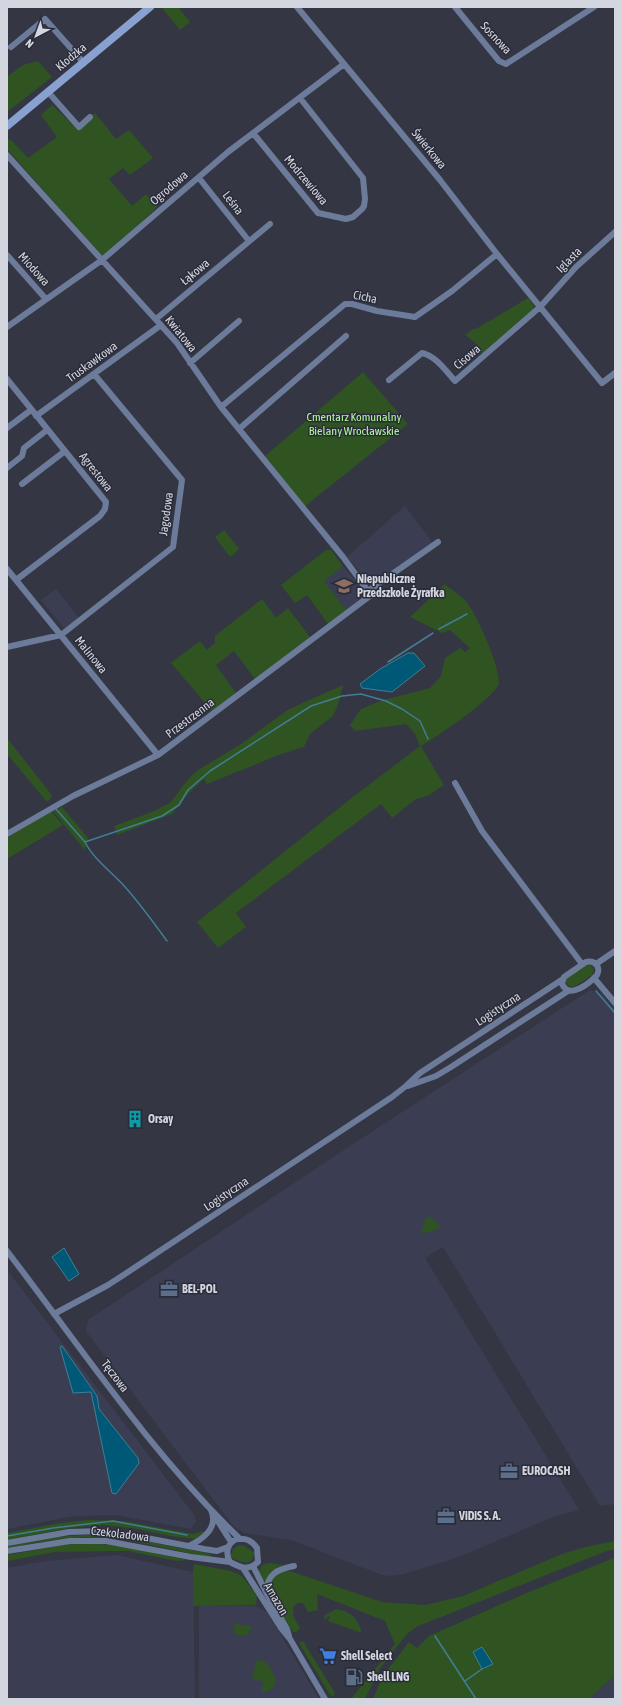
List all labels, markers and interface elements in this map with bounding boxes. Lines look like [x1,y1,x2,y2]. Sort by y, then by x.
north arrow [16,16,56,56]
street label: Sosnowa [478,19,514,57]
text: N [23,37,36,50]
street label: Kłodzka [53,40,89,74]
street label: Świerkowa [409,126,449,172]
street label: Modrzewiowa [281,152,331,208]
street label: Ogrodowa [147,168,191,208]
street label: Leśna [220,189,246,217]
street label: Iglasta [553,244,585,276]
street label: Miodowa [15,249,53,289]
street label: Łąkowa [178,256,212,288]
street label: Cicha [352,288,378,306]
street label: Kwiatowa [162,313,200,355]
street label: Truskawkowa [64,339,120,385]
street label: Cisowa [451,342,483,372]
park label: Cmentarz Komunalny Bielany Wrocławskie [307,410,402,438]
street label: Agrestowa [76,450,116,494]
street label: Jagodowa [156,491,176,537]
place label: Niepubliczne Przedszkole Żyrafka [357,572,445,600]
school or university icon: Niepubliczne Przedszkole Żyrafka [334,576,354,596]
street label: Malinowa [72,634,110,676]
street label: Przestrzenna [163,695,217,741]
street label: Logistyczna [473,989,523,1029]
building icon: Orsay [125,1109,145,1129]
place label: Orsay [148,1112,173,1126]
street label: Logistyczna [201,1174,251,1214]
office icon: BEL-POL [159,1279,179,1299]
place label: BEL-POL [182,1282,218,1296]
street label: Tęczowa [98,1357,132,1395]
office icon: EUROCASH [499,1461,519,1481]
place label: EUROCASH [522,1464,570,1478]
office icon: ViDiS S. A. [436,1506,456,1526]
place label: ViDiS S. A. [458,1509,501,1523]
street label: Czekoladowa [90,1523,150,1545]
street label: Amazon [261,1580,291,1618]
supermarket icon: Shell Select [318,1646,338,1666]
place label: Shell Select [341,1649,393,1663]
fuel station icon: Shell LNG [344,1667,364,1687]
place label: Shell LNG [367,1670,410,1684]

